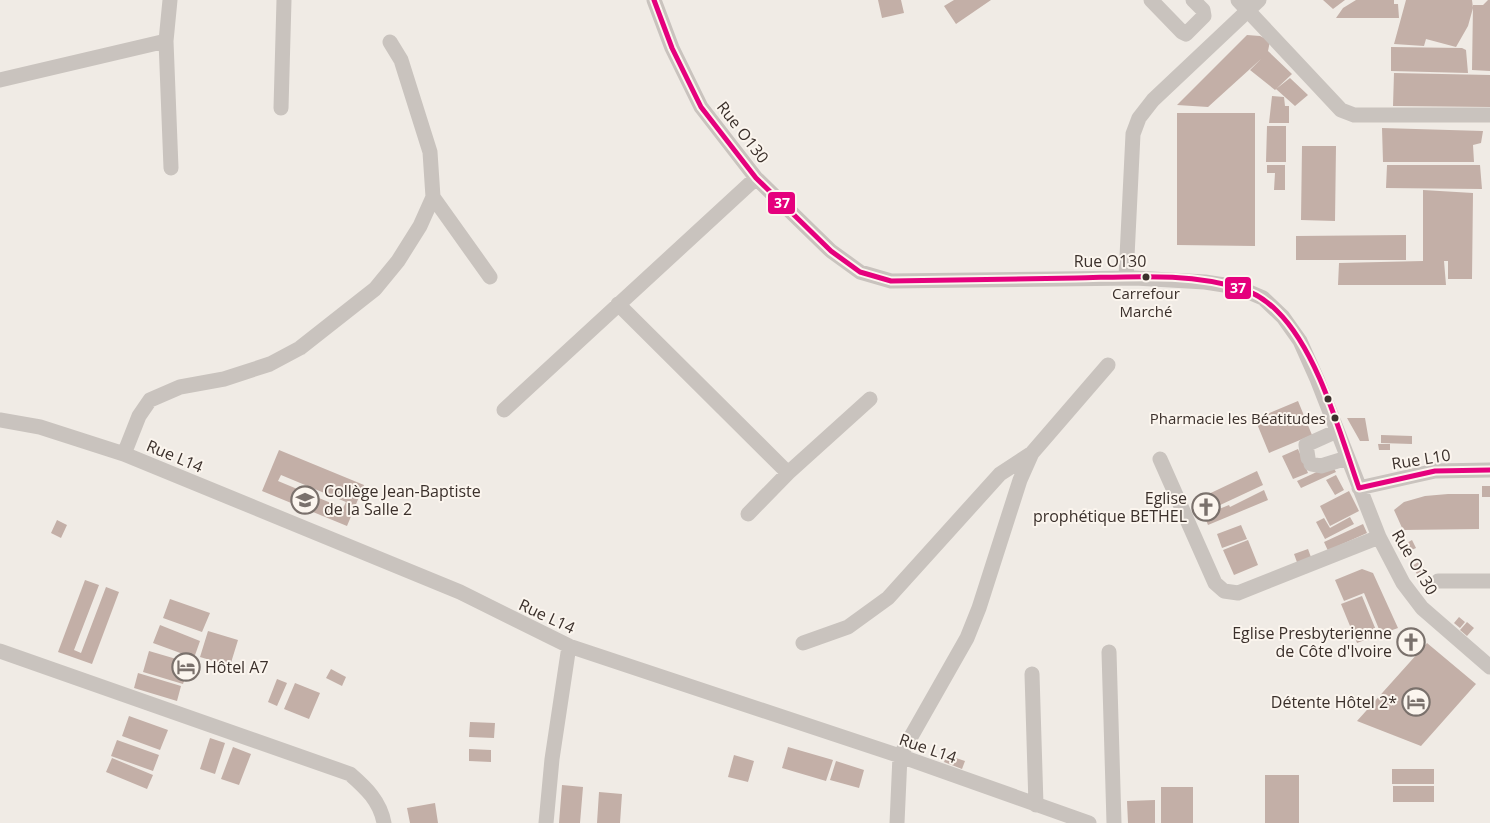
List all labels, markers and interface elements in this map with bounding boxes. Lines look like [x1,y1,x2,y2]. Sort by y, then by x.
street label: Rue O130 [712,97,774,167]
line badge: 37 [767,191,796,215]
text: 37 [774,193,790,212]
street label: Rue O130 [1074,250,1146,272]
marker: Carrefour Marché [1141,272,1151,282]
line badge: 37 [1224,276,1252,300]
text: 37 [1230,278,1246,297]
place label: Carrefour Marché [1112,283,1180,321]
unlabelled marker [1323,394,1333,404]
place label: Pharmacie les Béatitudes [1150,408,1326,428]
marker: Pharmacie les Béatitudes [1330,413,1340,423]
street label: Rue L14 [143,434,207,478]
street label: Rue L10 [1390,443,1452,475]
place label: Collège Jean-Baptiste de la Salle 2 [324,480,481,520]
school or university icon: Collège Jean-Baptiste de la Salle 2 [290,485,320,515]
place label: Eglise prophétique BETHEL [1033,487,1187,527]
church icon: Eglise prophétique BETHEL [1191,492,1221,522]
street label: Rue O130 [1387,525,1443,599]
street label: Rue L14 [515,593,579,639]
place label: Eglise Presbyterienne de Côte d'Ivoire [1232,622,1392,662]
church icon: Eglise Presbyterienne de Côte d'Ivoire [1396,627,1426,657]
hotel icon: Hôtel A7 [171,652,201,682]
place label: Hôtel A7 [205,656,269,678]
hotel icon: Détente Hôtel 2* [1401,687,1431,717]
place label: Détente Hôtel 2* [1271,691,1397,713]
street label: Rue L14 [896,728,960,768]

